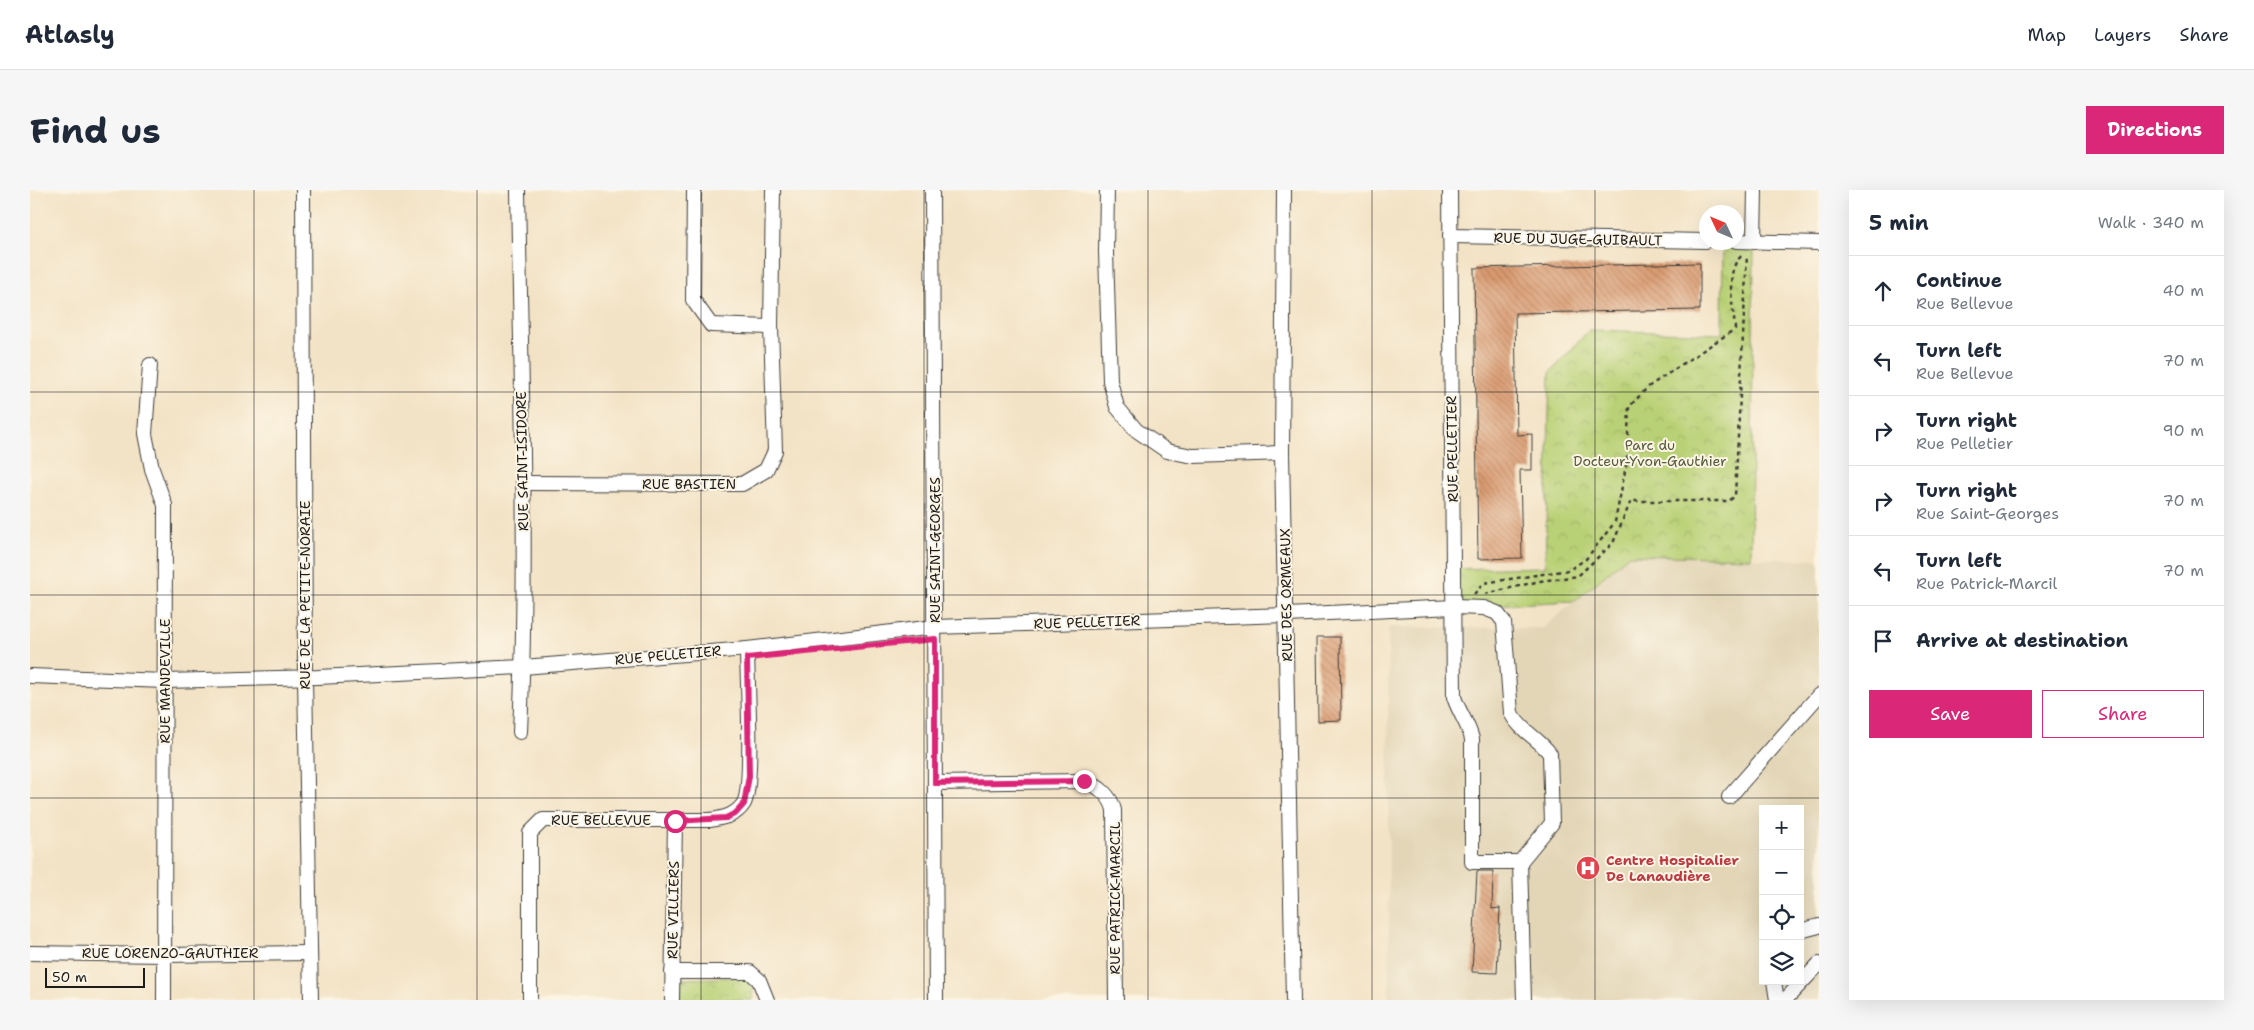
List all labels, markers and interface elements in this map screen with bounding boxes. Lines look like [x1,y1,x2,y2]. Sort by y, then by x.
text: Atlasly [25,19,115,51]
text: Map [2028,23,2066,47]
text: Layers [2094,23,2151,47]
text: Share [2179,23,2229,47]
button: Directions [2086,106,2224,154]
text: Find us [30,107,161,154]
north arrow [1699,205,1744,250]
text: 5 min [1869,209,1929,237]
text: Walk · 340 m [2098,212,2204,233]
street label: RUE DU JUGE-GUIBAULT [1493,229,1663,249]
text: Continue [1916,268,2002,293]
icon: ahead [1869,277,1897,305]
text: 40 m [2162,280,2204,301]
text: Rue Bellevue [1916,293,2014,314]
text: Turn left [1916,338,2002,363]
icon: left [1869,347,1897,375]
text: 70 m [2163,350,2204,371]
text: Rue Bellevue [1916,363,2014,384]
street label: RUE SAINT-ISIDORE [512,391,532,531]
street label: RUE PELLETIER [1442,395,1462,502]
text: Turn right [1916,408,2017,433]
icon: right [1869,417,1897,445]
text: 90 m [2163,420,2204,441]
text: Rue Pelletier [1916,433,2013,454]
park label: Parc du Docteur-Yvon-Gauthier [1573,436,1727,470]
street label: RUE BASTIEN [642,475,736,493]
street label: RUE SAINT-GEORGES [926,477,944,623]
text: Turn right [1916,478,2017,503]
icon: right [1869,487,1897,515]
text: 70 m [2163,490,2204,511]
street label: RUE DE LA PETITE-NORAIE [296,500,314,690]
text: Rue Saint-Georges [1916,503,2059,524]
street label: RUE DES ORMEAUX [1276,528,1296,662]
text: Turn left [1916,548,2002,573]
icon: left [1869,557,1897,585]
text: 70 m [2163,560,2204,581]
text: Rue Patrick-Marcil [1916,573,2057,594]
street label: RUE PELLETIER [1033,611,1141,633]
street label: RUE MANDEVILLE [156,618,174,744]
icon: arrive [1869,627,1897,655]
text: Arrive at destination [1916,628,2128,653]
street label: RUE PELLETIER [614,641,722,669]
button: Save [1869,690,2032,738]
button: Share [2042,690,2204,738]
route end [1073,770,1096,793]
map controls [1759,805,1804,985]
button: + [1759,805,1804,850]
route start [664,810,687,833]
street label: RUE BELLEVUE [551,811,651,829]
street label: RUE PATRICK-MARCIL [1106,821,1124,975]
button: − [1759,850,1804,895]
place label: Centre Hospitalier De Lanaudière [1606,851,1740,885]
hospital icon: Centre Hospitalier De Lanaudière [1575,855,1601,881]
street label: RUE VILLIERS [663,860,683,959]
button: locate [1759,895,1804,940]
button: layers [1759,940,1804,985]
street label: RUE LORENZO-GAUTHIER [82,944,259,962]
scale bar [45,965,145,988]
text: 50 m [52,968,87,986]

